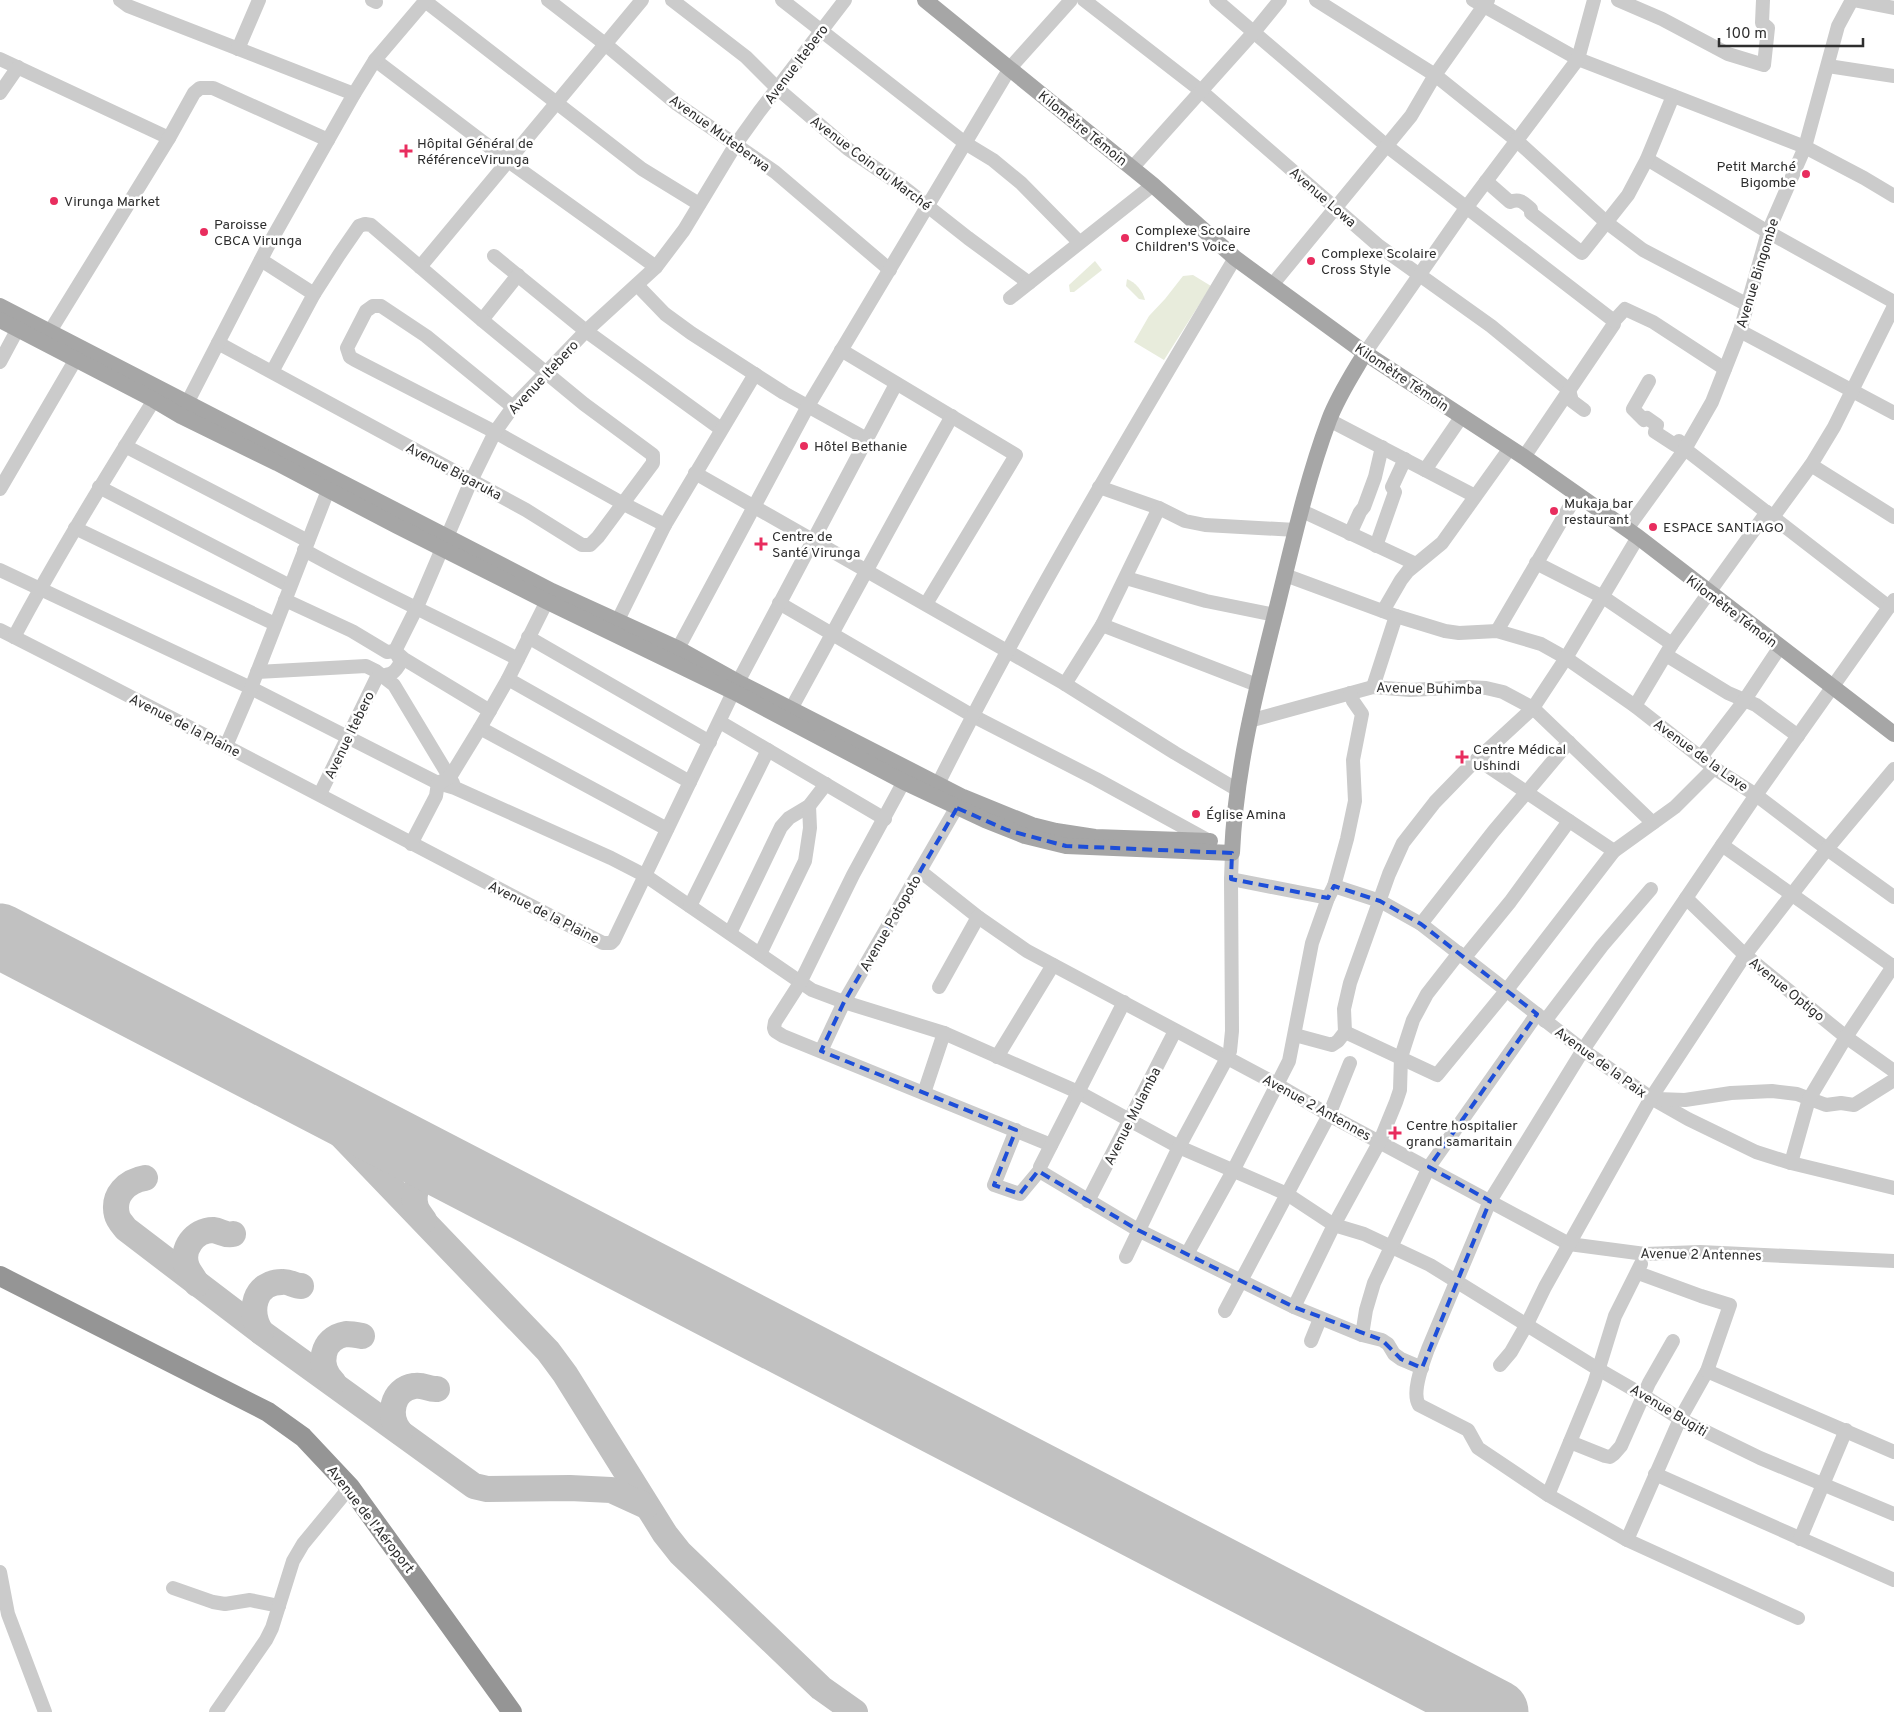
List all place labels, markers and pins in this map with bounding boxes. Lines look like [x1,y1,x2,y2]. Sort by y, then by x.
place label: Hôpital Général de RéférenceVirunga [417,136,533,169]
marker: Hôpital Général de RéférenceVirunga [399,144,413,158]
place label: Petit Marché Bigombe [1716,159,1796,192]
marker: Petit Marché Bigombe [1800,168,1812,180]
place label: Virunga Market [64,194,160,211]
marker: Virunga Market [48,195,60,207]
place label: Paroisse CBCA Virunga [214,217,302,250]
place label: Complexe Scolaire Children'S Voice [1135,223,1251,256]
marker: Paroisse CBCA Virunga [198,226,210,238]
marker: Complexe Scolaire Children'S Voice [1119,232,1131,244]
place label: Complexe Scolaire Cross Style [1321,246,1437,279]
marker: Complexe Scolaire Cross Style [1305,255,1317,267]
place label: Hôtel Bethanie [814,439,907,456]
marker: Hôtel Bethanie [798,440,810,452]
place label: Mukaja bar restaurant [1564,496,1634,529]
marker: Mukaja bar restaurant [1548,505,1560,517]
place label: ESPACE SANTIAGO [1663,520,1784,537]
marker: ESPACE SANTIAGO [1647,521,1659,533]
place label: Centre de Santé Virunga [772,529,860,562]
marker: Centre de Santé Virunga [754,537,768,551]
place label: Centre Médical Ushindi [1473,742,1566,775]
marker: Centre Médical Ushindi [1455,750,1469,764]
place label: Église Amina [1206,806,1286,824]
marker: Église Amina [1190,808,1202,820]
place label: Centre hospitalier grand samaritain [1406,1118,1518,1151]
marker: Centre hospitalier grand samaritain [1388,1126,1402,1140]

